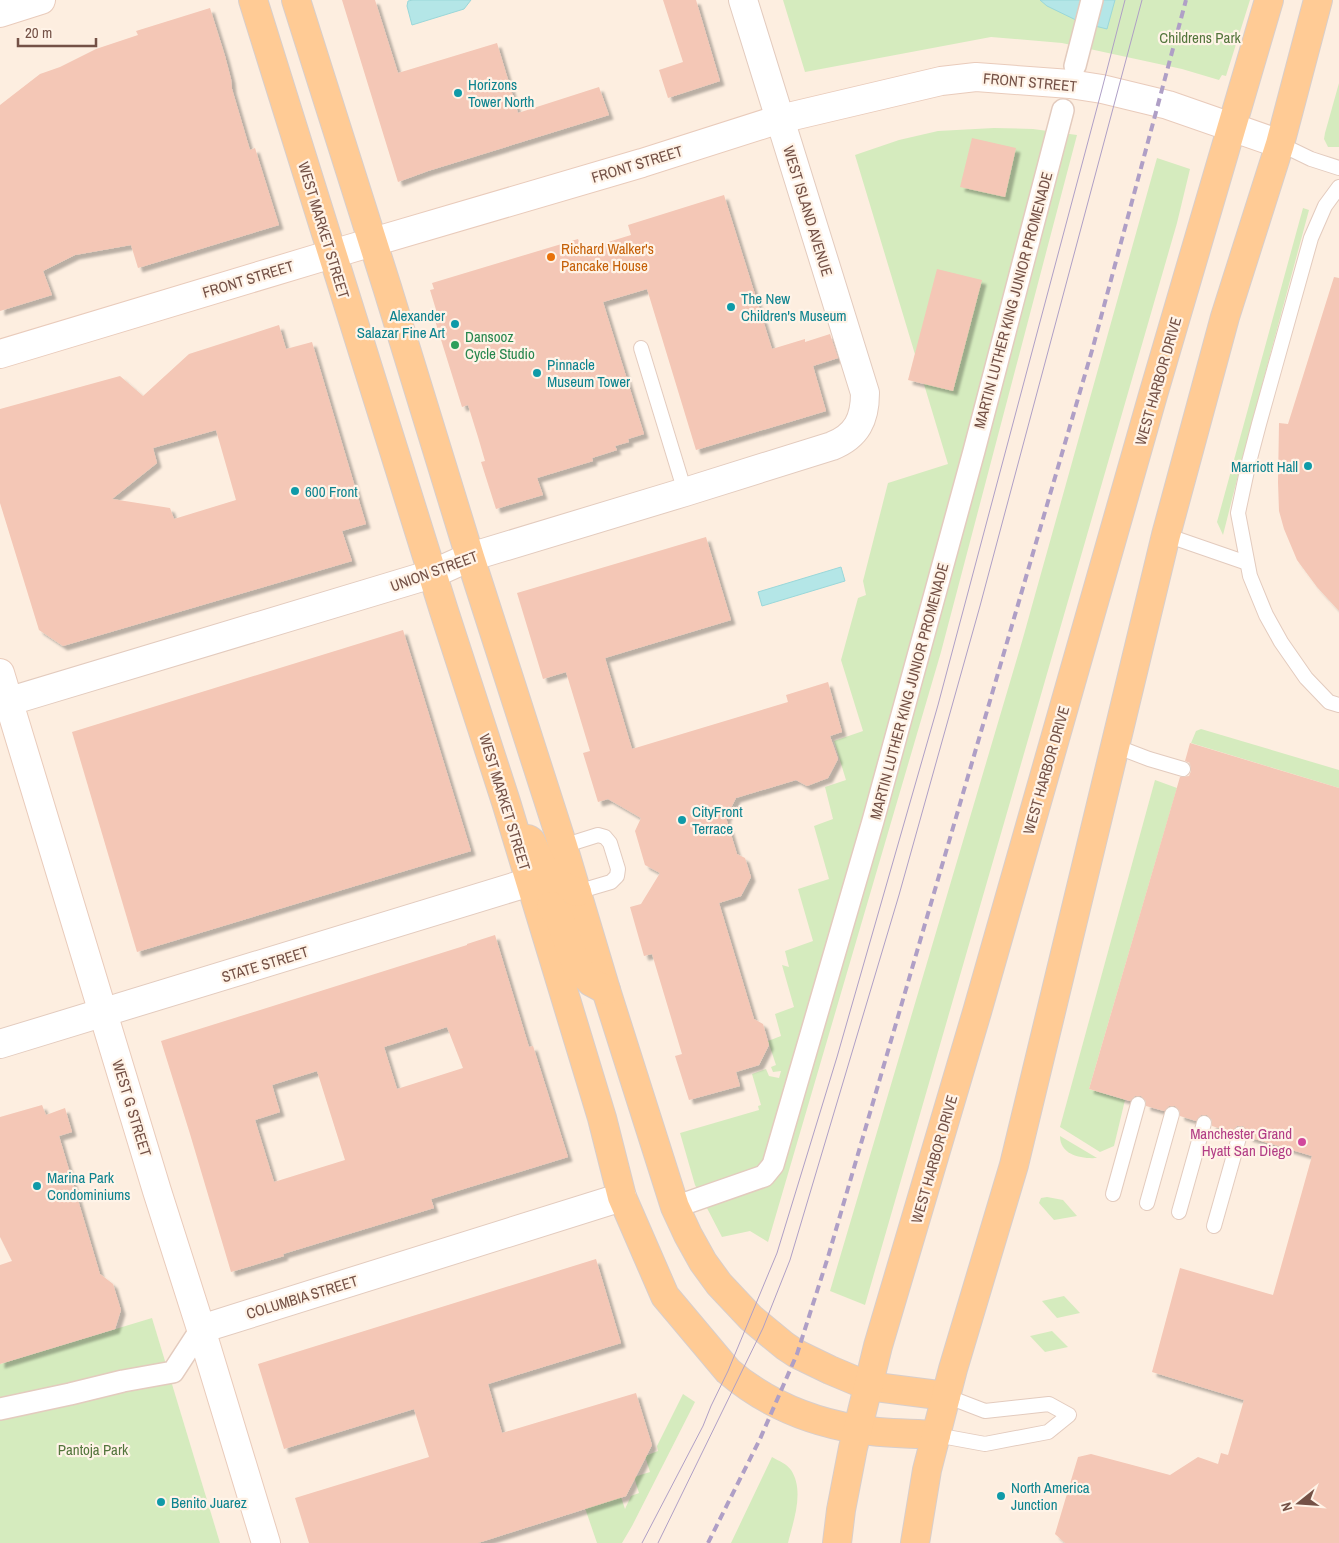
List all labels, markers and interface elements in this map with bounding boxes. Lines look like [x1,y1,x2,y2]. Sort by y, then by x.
scale bar [18,15,95,47]
text: 20 m [25,22,52,43]
park label: Childrens Park [1159,27,1242,48]
street label: FRONT STREET [982,67,1078,97]
place label: Horizons Tower North [468,74,534,112]
marker: Horizons Tower North [452,87,464,99]
street label: FRONT STREET [589,140,686,188]
street label: WEST ISLAND AVENUE [778,143,838,279]
street label: WEST MARKET STREET [293,159,355,301]
street label: MARTIN LUTHER KING JUNIOR PROMENADE [969,169,1057,431]
place label: Richard Walker's Pancake House [561,238,654,276]
marker: Richard Walker's Pancake House [545,251,557,263]
street label: FRONT STREET [200,255,297,303]
place label: The New Children's Museum [741,288,847,326]
marker: The New Children's Museum [725,301,737,313]
place label: Alexander Salazar Fine Art [357,305,446,343]
street label: WEST HARBOR DRIVE [1130,314,1186,448]
marker: Alexander Salazar Fine Art [449,318,461,330]
place label: Dansooz Cycle Studio [465,326,535,364]
marker: Dansooz Cycle Studio [449,339,461,351]
place label: Pinnacle Museum Tower [547,354,630,392]
marker: Pinnacle Museum Tower [531,367,543,379]
place label: Marriott Hall [1231,456,1298,477]
marker: Marriott Hall [1302,460,1314,472]
place label: 600 Front [305,481,358,502]
marker: 600 Front [289,485,301,497]
street label: UNION STREET [387,545,481,597]
street label: MARTIN LUTHER KING JUNIOR PROMENADE [865,560,953,822]
street label: WEST HARBOR DRIVE [1018,703,1074,837]
street label: WEST MARKET STREET [474,731,536,873]
place label: CityFront Terrace [692,801,743,839]
marker: CityFront Terrace [676,814,688,826]
street label: STATE STREET [219,941,311,987]
street label: WEST G STREET [107,1057,157,1159]
street label: WEST HARBOR DRIVE [906,1092,962,1226]
place label: Manchester Grand Hyatt San Diego [1190,1123,1292,1161]
marker: Manchester Grand Hyatt San Diego [1296,1136,1308,1148]
place label: Marina Park Condominiums [47,1167,130,1205]
marker: Marina Park Condominiums [31,1180,43,1192]
street label: COLUMBIA STREET [244,1270,361,1324]
park label: Pantoja Park [58,1439,129,1460]
place label: North America Junction [1011,1477,1090,1515]
north arrow [1274,1478,1324,1528]
marker: North America Junction [995,1490,1007,1502]
place label: Benito Juarez [171,1492,247,1513]
marker: Benito Juarez [155,1496,167,1508]
text: N [1277,1500,1296,1513]

